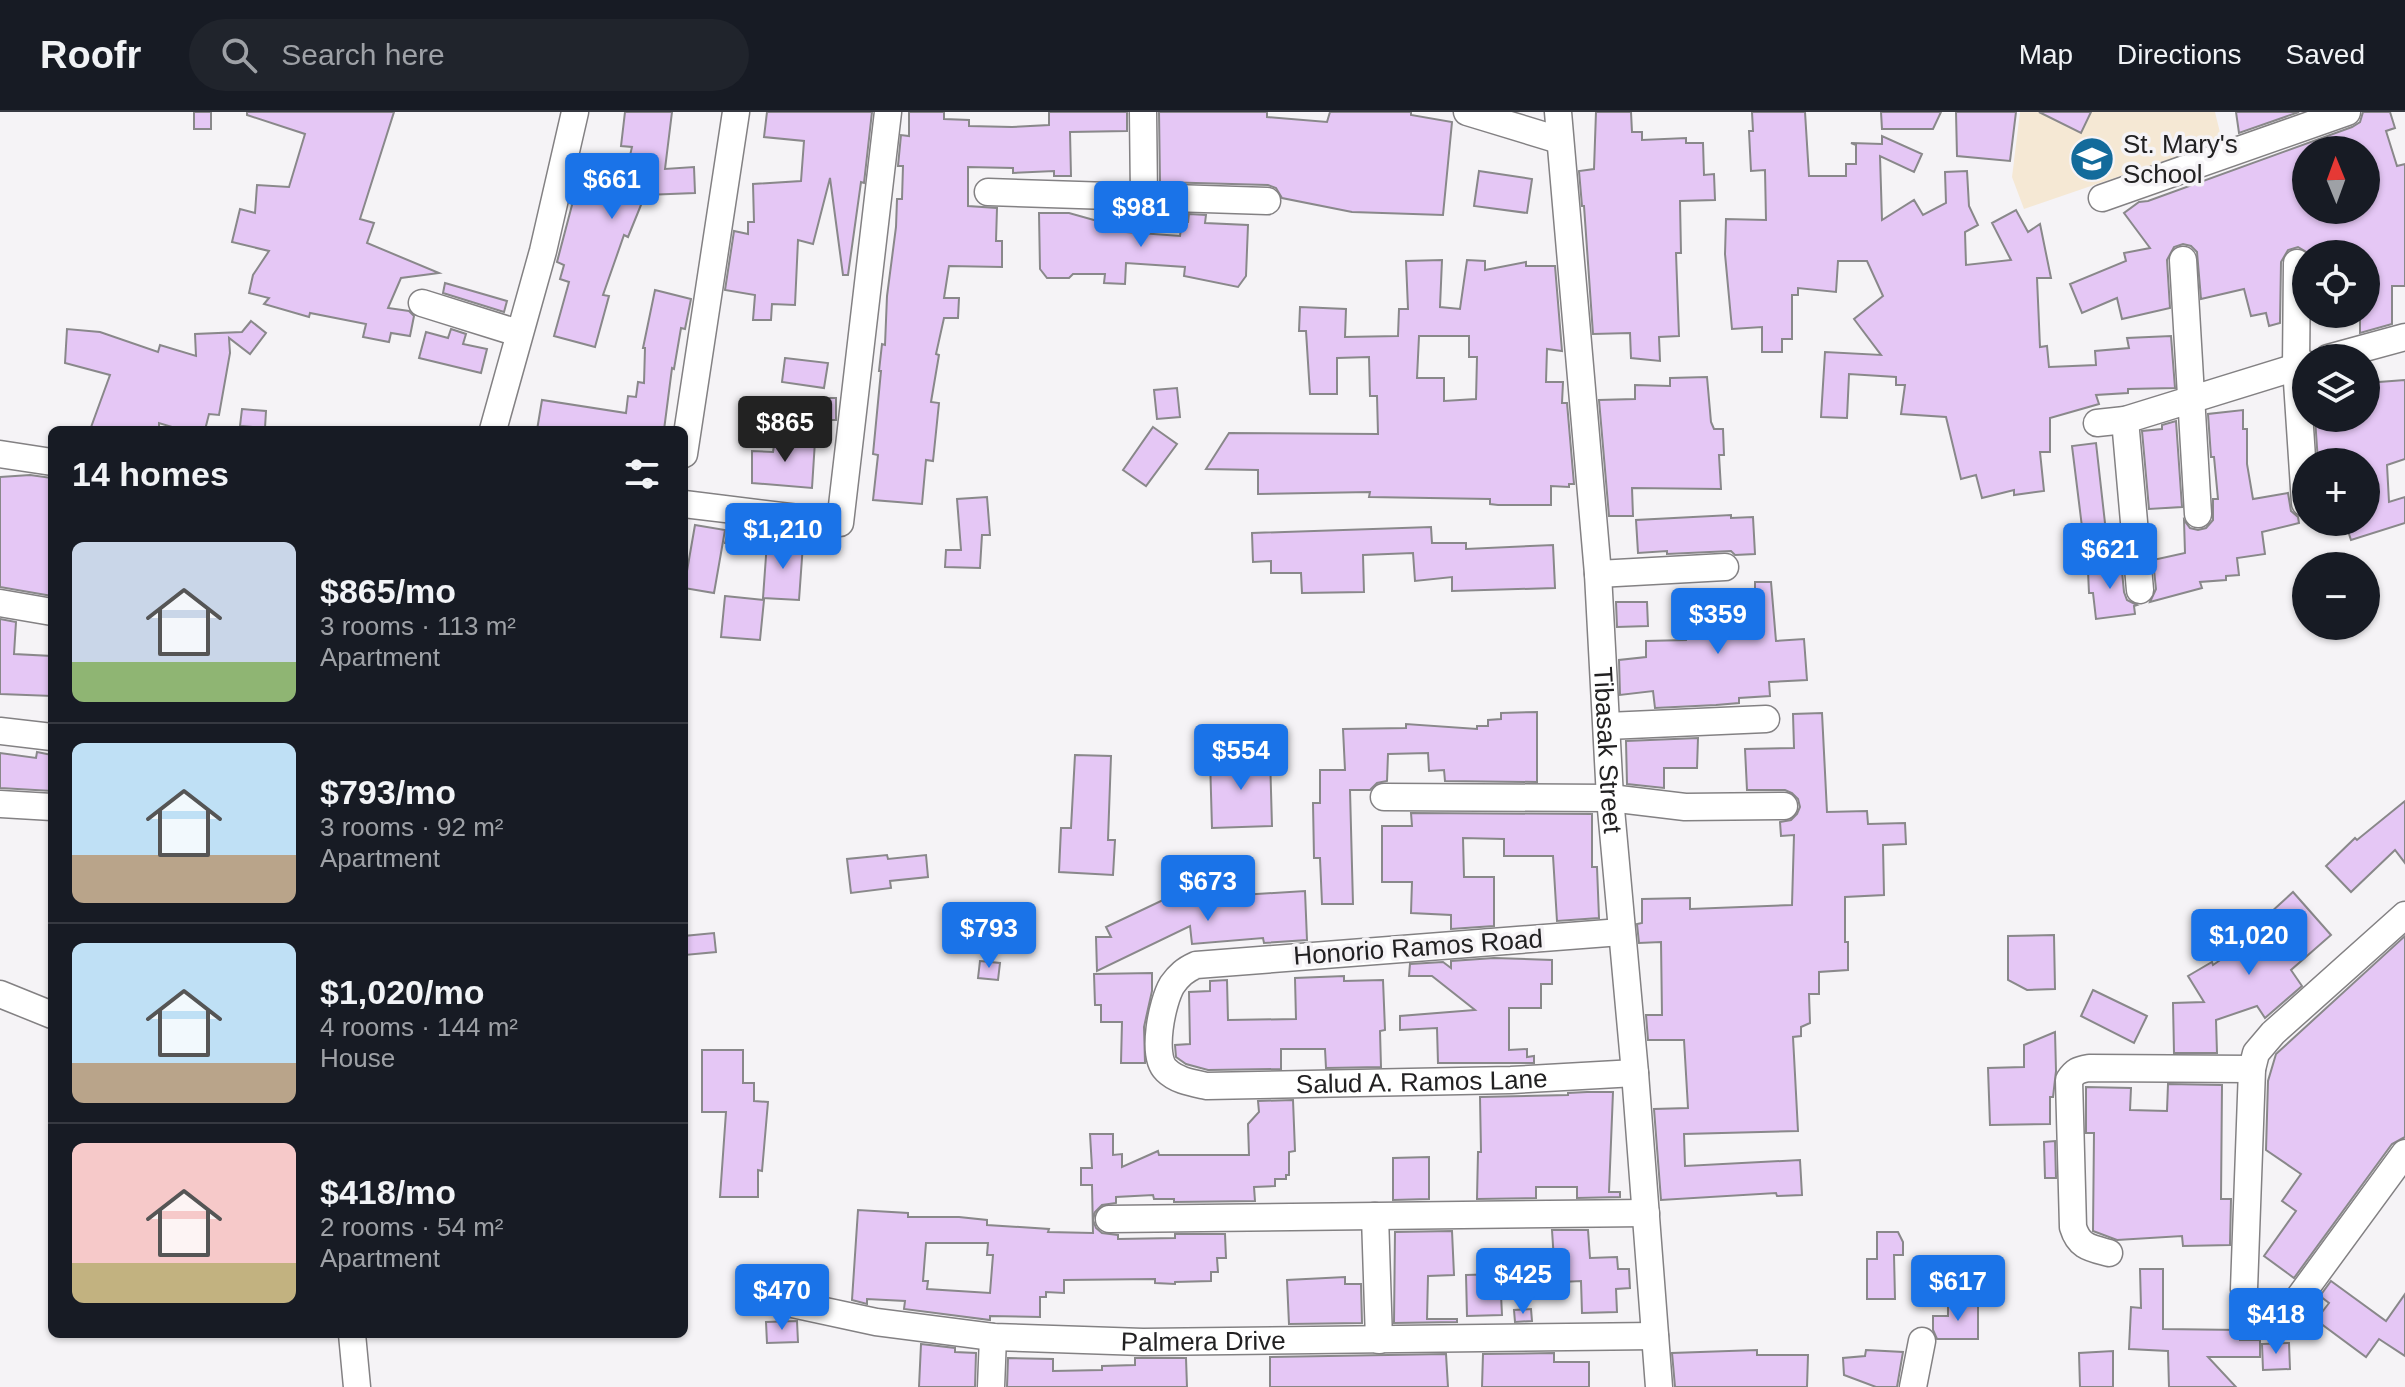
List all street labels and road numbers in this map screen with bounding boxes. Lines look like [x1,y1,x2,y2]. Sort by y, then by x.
street label: Tibasak Street [1588,666,1628,835]
street label: Honorio Ramos Road [1292,923,1544,971]
street label: Salud A. Ramos Lane [1296,1063,1548,1099]
street label: Palmera Drive [1120,1325,1286,1357]

